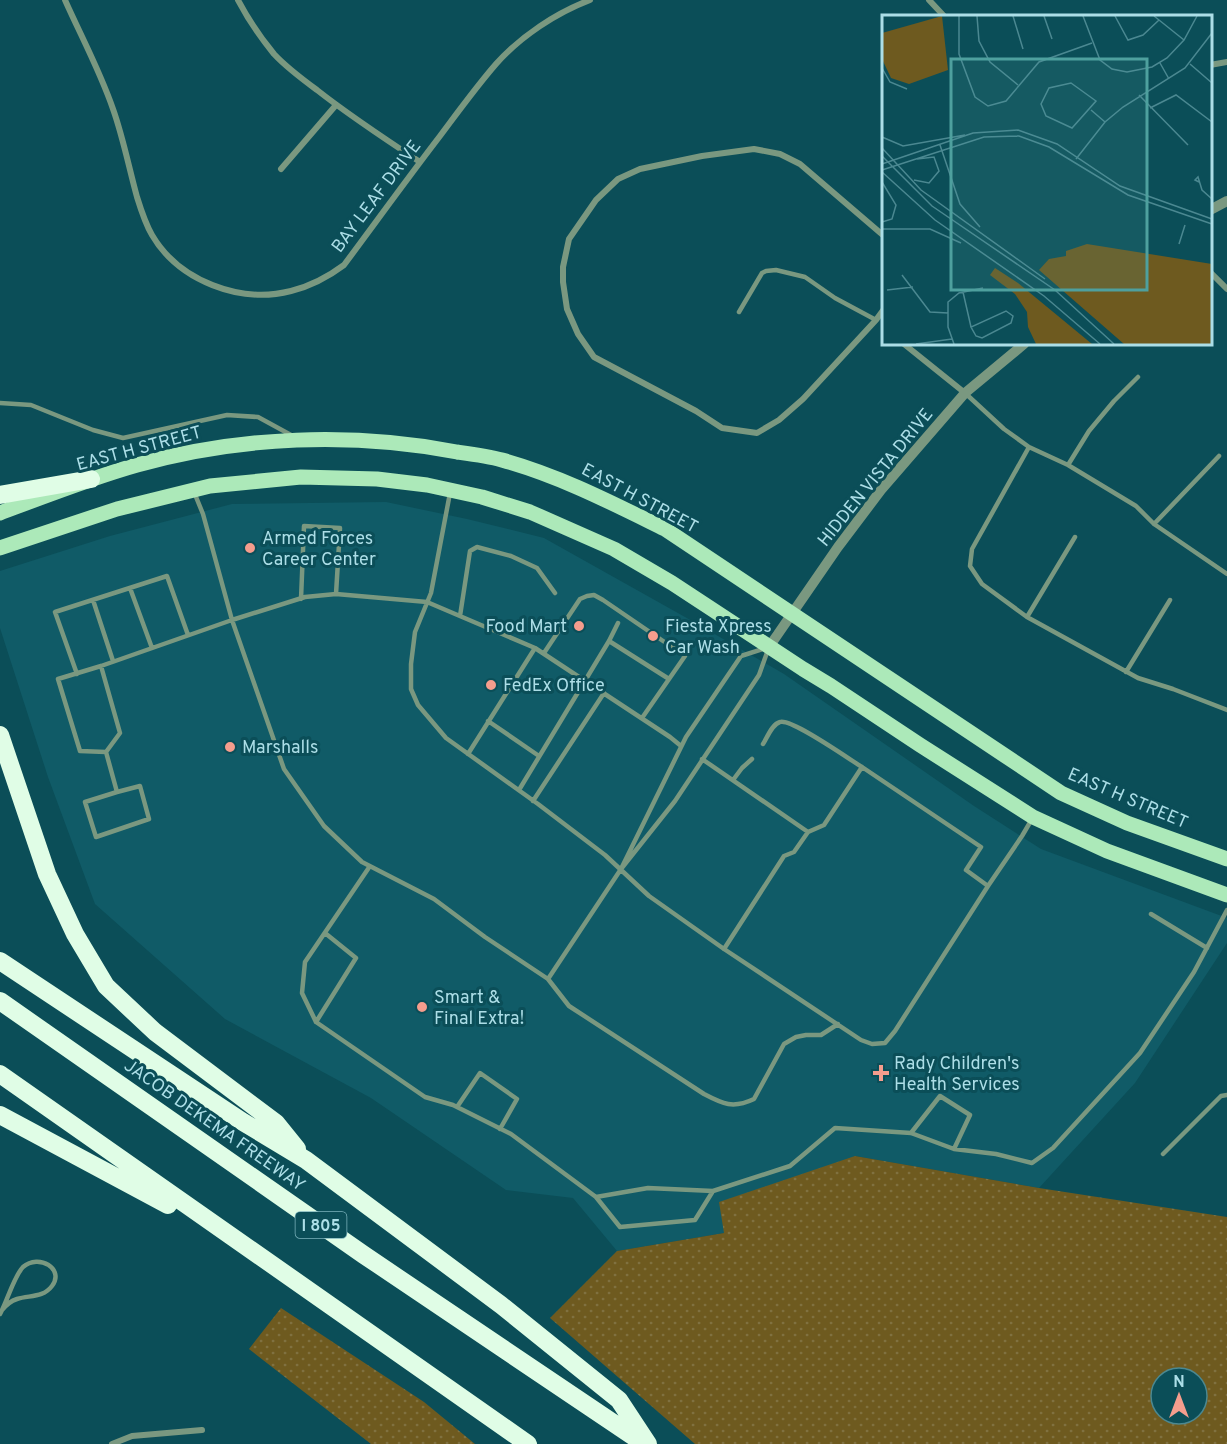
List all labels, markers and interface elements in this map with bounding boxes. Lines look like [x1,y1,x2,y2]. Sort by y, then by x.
inset map [882,15,1212,345]
street label: BAY LEAF DRIVE [327,136,427,258]
street label: HIDDEN VISTA DRIVE [813,404,939,552]
street label: EAST H STREET [74,422,205,477]
street label: EAST H STREET [577,459,702,540]
place label: Armed Forces Career Center [262,528,376,572]
marker: Armed Forces Career Center [243,541,257,555]
place label: Food Mart [486,616,567,639]
place label: Fiesta Xpress Car Wash [665,616,772,660]
marker: Food Mart [572,619,586,633]
marker: Fiesta Xpress Car Wash [646,629,660,643]
place label: FedEx Office [503,675,605,698]
marker: FedEx Office [484,678,498,692]
place label: Marshalls [242,737,318,760]
marker: Marshalls [223,740,237,754]
street label: EAST H STREET [1064,764,1191,835]
place label: Smart & Final Extra! [434,987,524,1031]
marker: Smart & Final Extra! [415,1000,429,1014]
place label: Rady Children's Health Services [894,1053,1020,1097]
street label: JACOB DEKEMA FREEWAY [119,1055,309,1198]
marker: Rady Children's Health Services [872,1064,890,1082]
road number: I 805 [296,1212,346,1238]
north arrow [1149,1366,1209,1426]
text: N [1173,1373,1185,1393]

